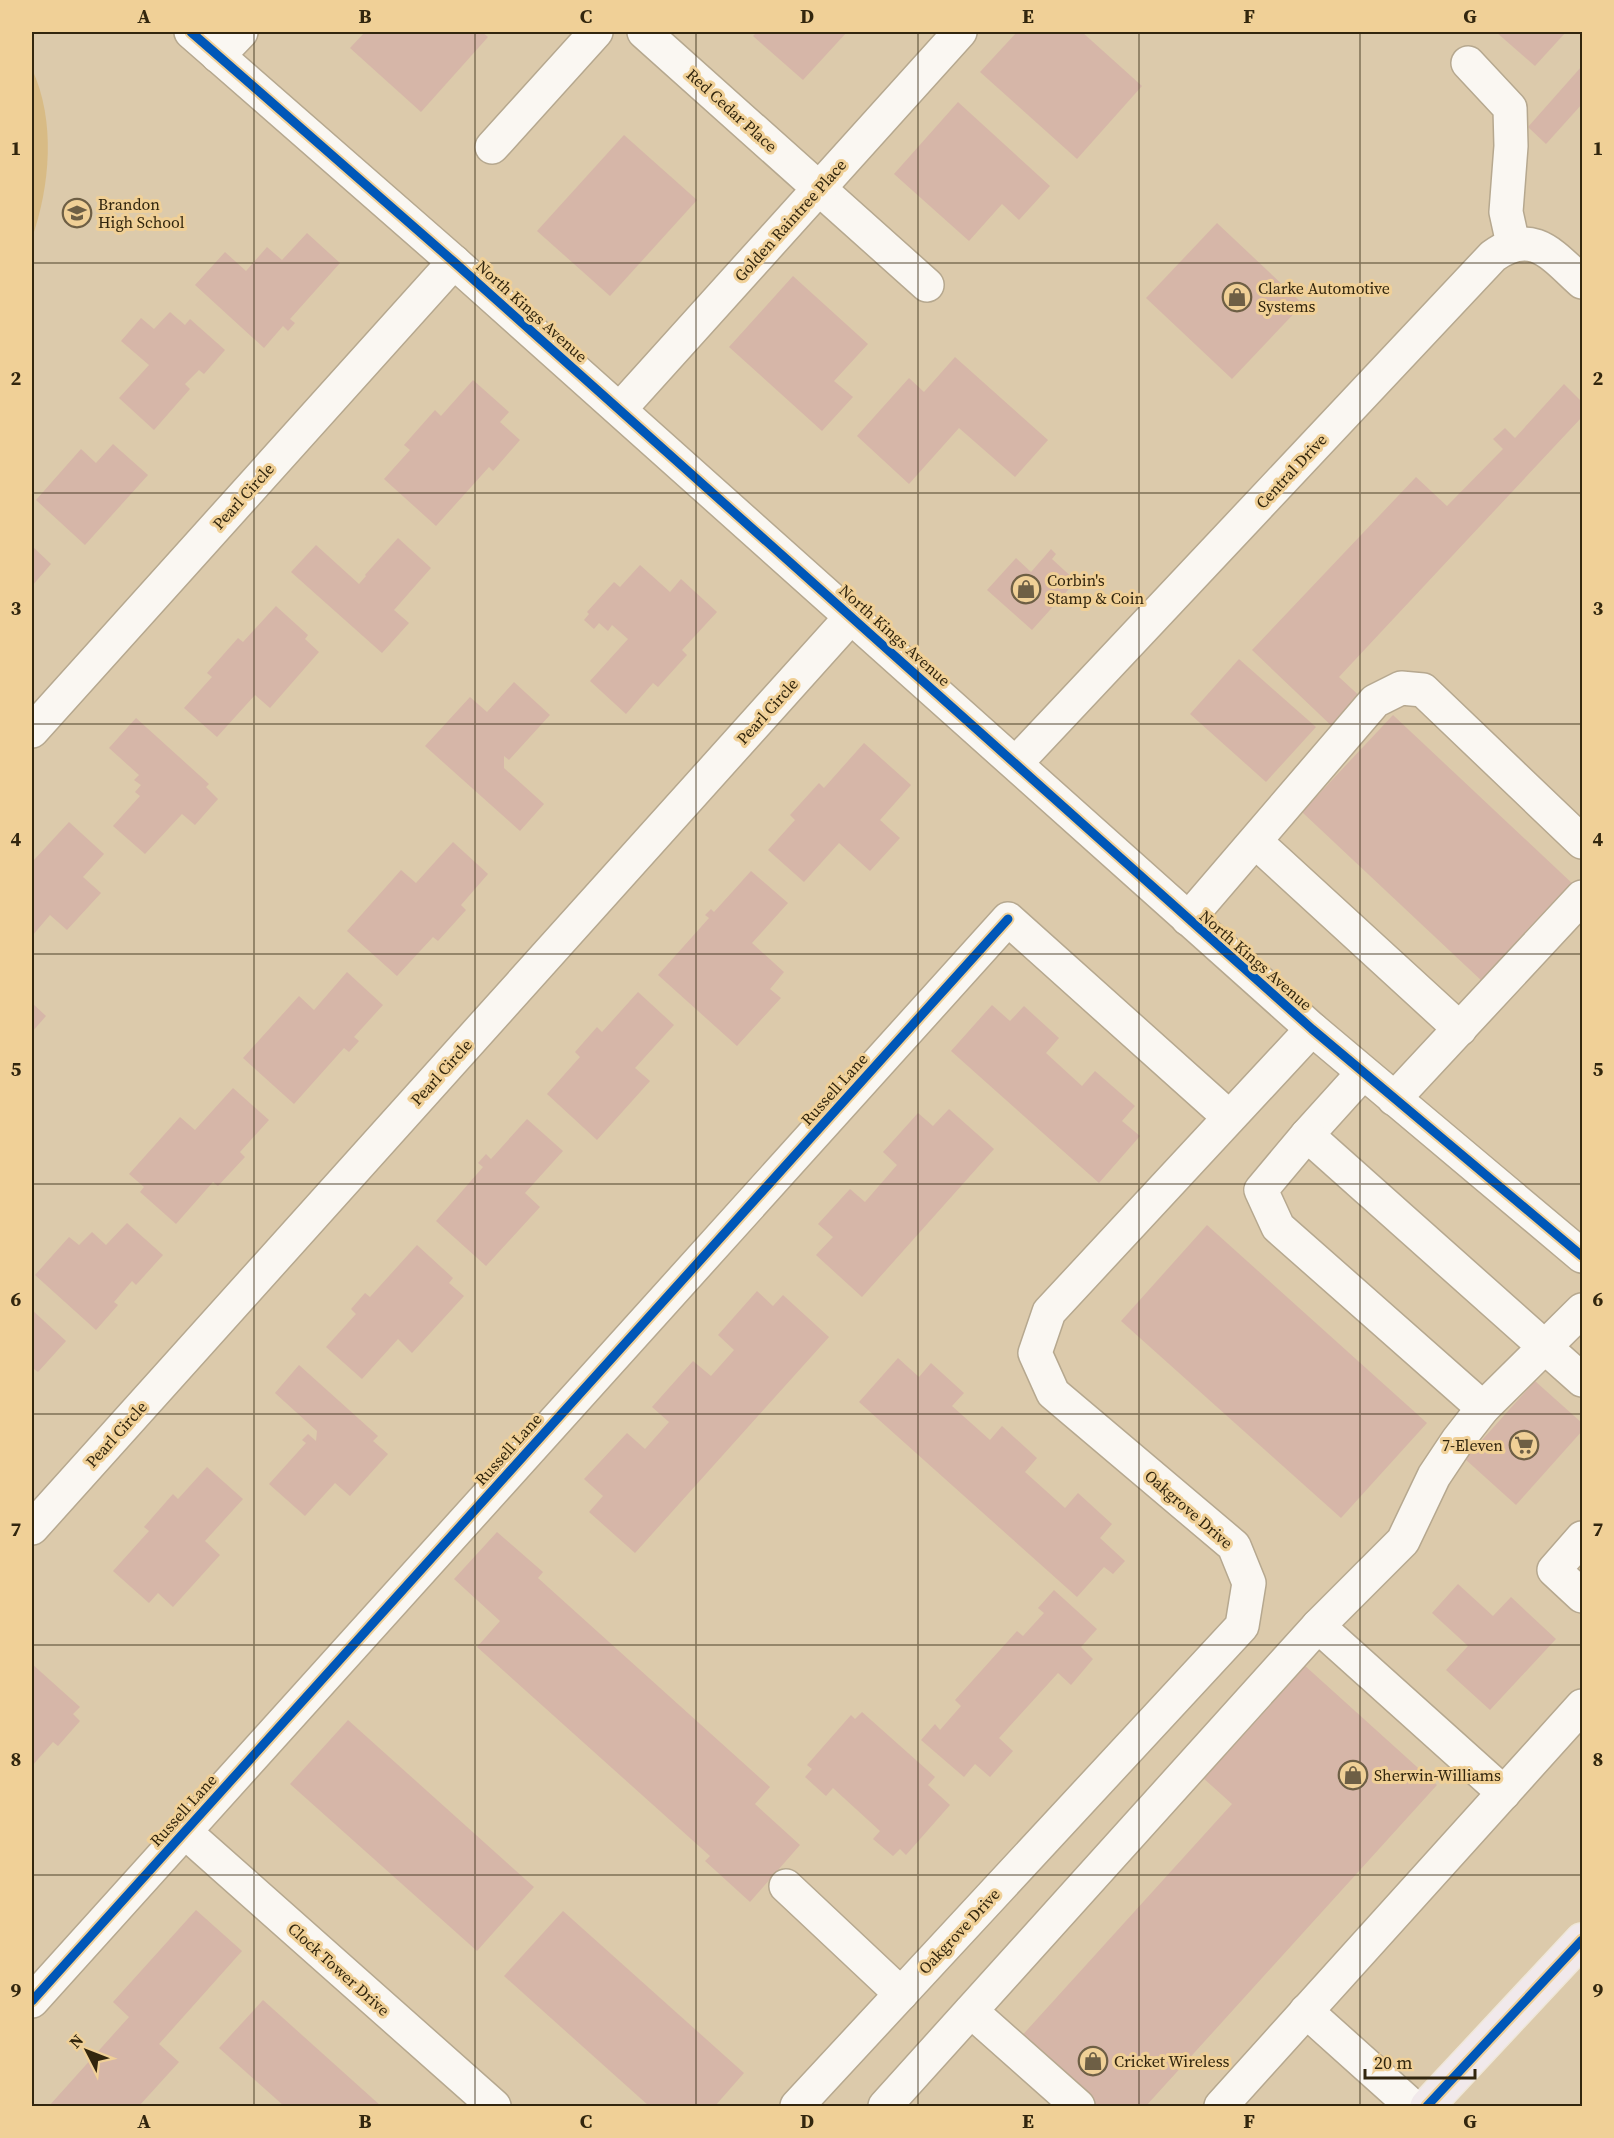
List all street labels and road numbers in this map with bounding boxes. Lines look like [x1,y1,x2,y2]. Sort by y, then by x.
street label: Red Cedar Place [682,63,782,157]
street label: Golden Raintree Place [729,154,851,286]
street label: North Kings Avenue [472,255,592,367]
street label: Central Drive [1251,429,1331,513]
street label: Pearl Circle [207,458,279,534]
street label: North Kings Avenue [835,579,955,691]
street label: Pearl Circle [731,673,803,749]
street label: North Kings Avenue [1195,905,1317,1015]
street label: Pearl Circle [405,1034,477,1110]
street label: Russell Lane [796,1048,872,1130]
street label: Pearl Circle [80,1396,152,1472]
street label: Russell Lane [470,1408,546,1490]
street label: Oakgrove Drive [1140,1465,1238,1553]
street label: Russell Lane [145,1769,221,1851]
street label: Oakgrove Drive [913,1883,1005,1979]
street label: Clock Tower Drive [283,1917,395,2021]

